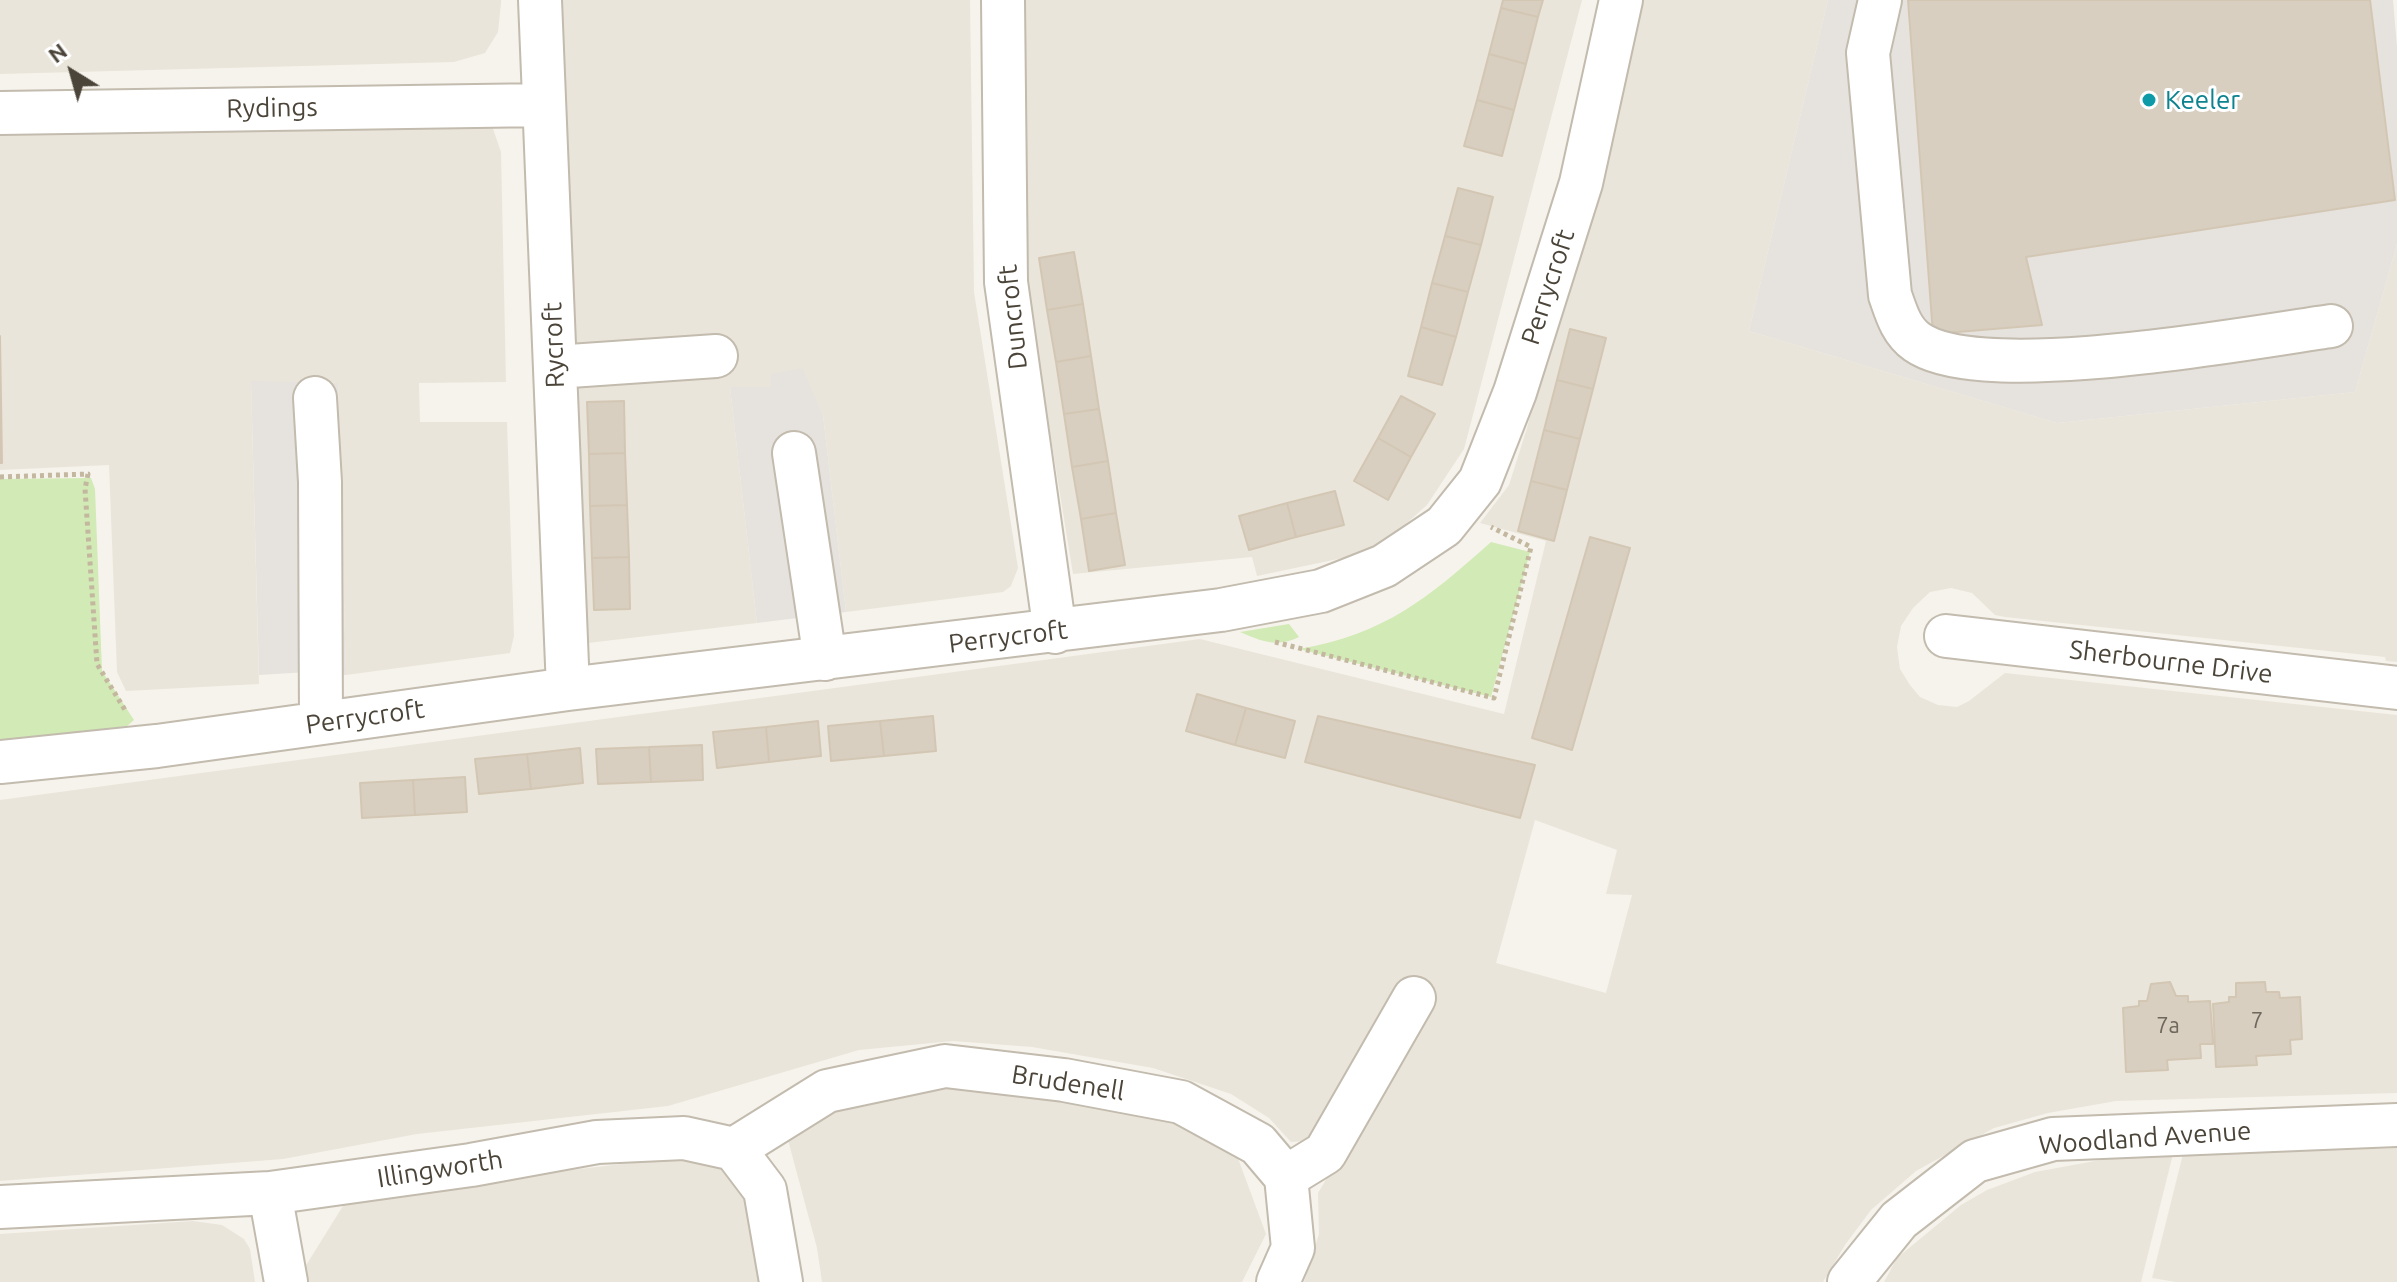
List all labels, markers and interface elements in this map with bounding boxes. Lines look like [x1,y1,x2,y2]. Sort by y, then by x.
north arrow [32,32,112,112]
text: N [43,38,71,67]
place label: Keeler [2165,84,2240,116]
marker: Keeler [2140,91,2158,109]
street label: Rydings [226,92,318,124]
street label: Perrycroft [1515,225,1581,349]
street label: Duncroft [992,263,1034,371]
street label: Rycroft [537,302,571,388]
street label: Perrycroft [947,614,1069,660]
street label: Sherbourne Drive [2068,634,2274,690]
street label: Perrycroft [304,693,426,741]
house number: 7 [2251,1008,2263,1034]
house number: 7a [2156,1013,2180,1039]
street label: Brudenell [1009,1059,1127,1107]
street label: Woodland Avenue [2038,1115,2252,1161]
street label: Illingworth [375,1144,505,1194]

